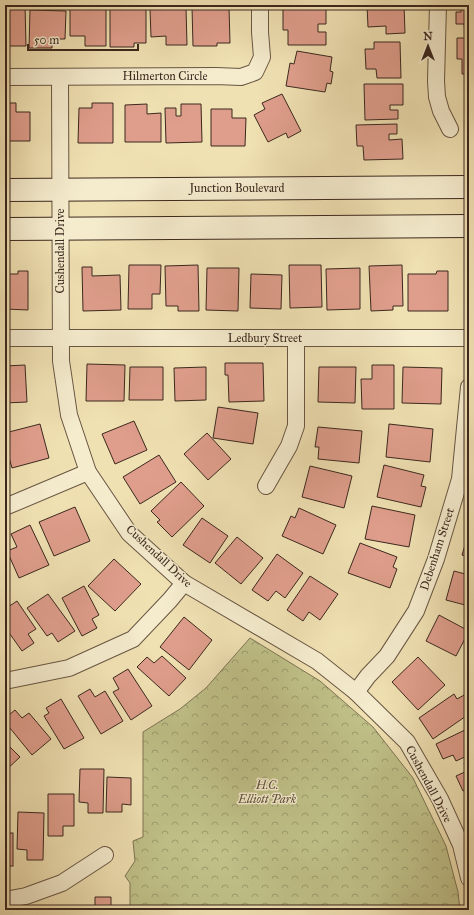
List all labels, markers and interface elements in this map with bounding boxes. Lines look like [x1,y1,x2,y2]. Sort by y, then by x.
scale bar [28,26,138,52]
north arrow [408,26,448,66]
text: N [423,30,433,43]
text: 50 m [34,33,59,47]
street label: Hilmerton Circle [122,69,208,83]
street label: Junction Boulevard [187,181,285,196]
street label: Cushendall Drive [53,209,67,293]
street label: Ledbury Street [228,331,303,345]
street label: Debenham Street [417,505,457,592]
street label: Cushendall Drive [123,522,195,590]
street label: Cushendall Drive [403,743,455,825]
park label: H.C. Elliott Park [237,778,297,806]

